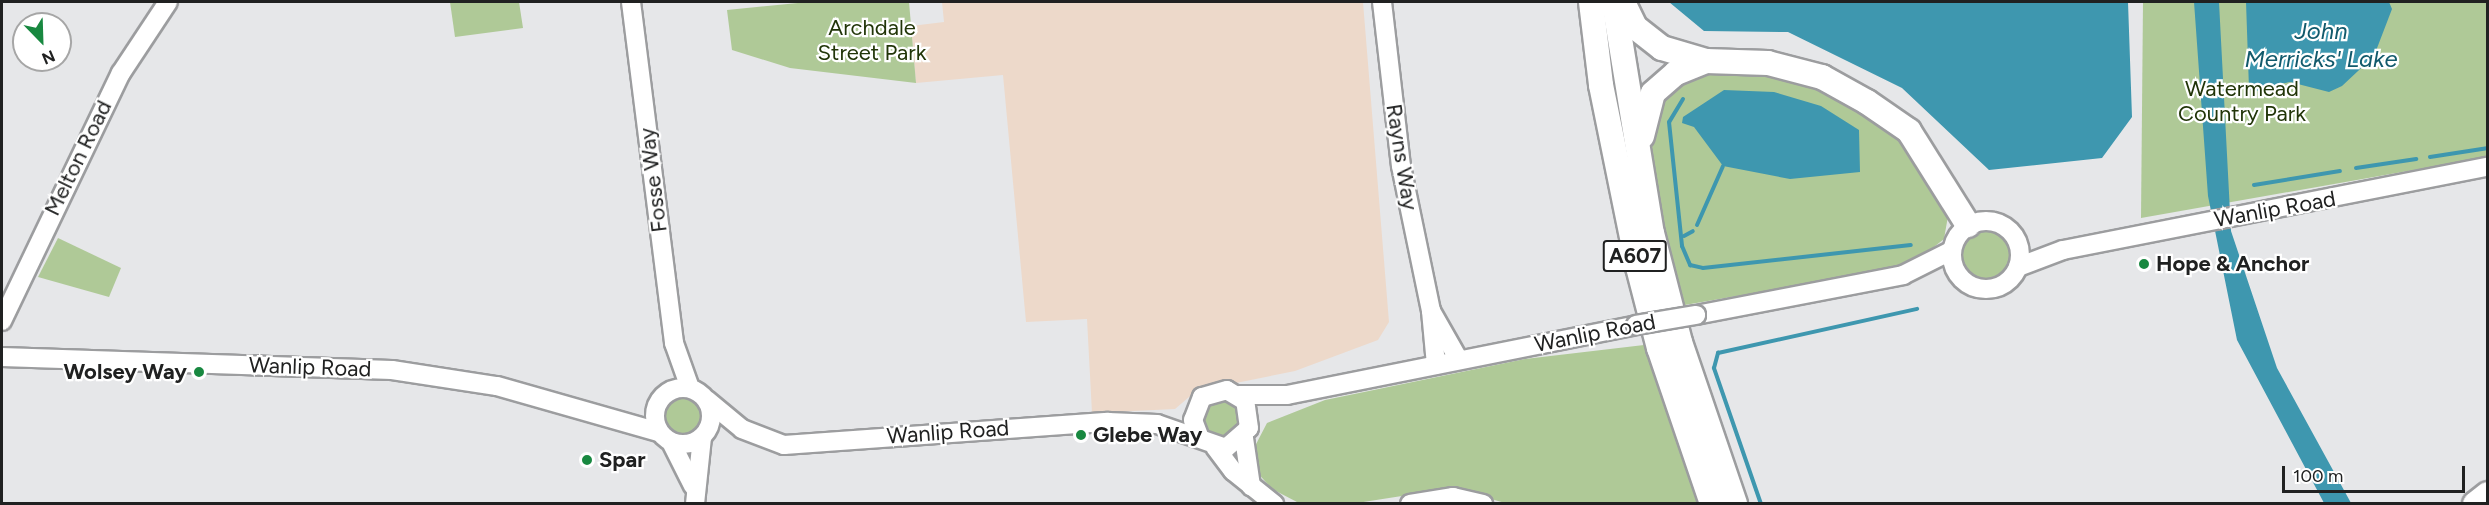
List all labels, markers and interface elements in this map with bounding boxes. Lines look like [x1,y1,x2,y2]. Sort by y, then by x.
north arrow [12,12,72,72]
park label: Archdale Street Park [818,14,926,66]
water label: John Merricks' Lake [2244,17,2398,73]
text: N [39,46,58,68]
park label: Watermead Country Park [2178,75,2306,126]
street label: Melton Road [39,96,117,220]
street label: Rayns Way [1381,102,1423,212]
street label: Fosse Way [633,126,673,234]
street label: Wanlip Road [2212,185,2338,233]
road number: A607 [1602,238,1668,274]
place label: Hope & Anchor [2156,251,2309,277]
marker: Hope & Anchor [2137,257,2151,271]
street label: Wanlip Road [1532,308,1658,358]
street label: Wanlip Road [248,352,372,382]
place label: Wolsey Way [63,359,187,385]
marker: Wolsey Way [192,365,206,379]
street label: Wanlip Road [886,415,1010,449]
place label: Glebe Way [1093,422,1202,448]
marker: Glebe Way [1074,428,1088,442]
place label: Spar [599,447,646,473]
marker: Spar [580,453,594,467]
scale bar [2285,454,2468,492]
text: 100 m [2293,465,2343,487]

